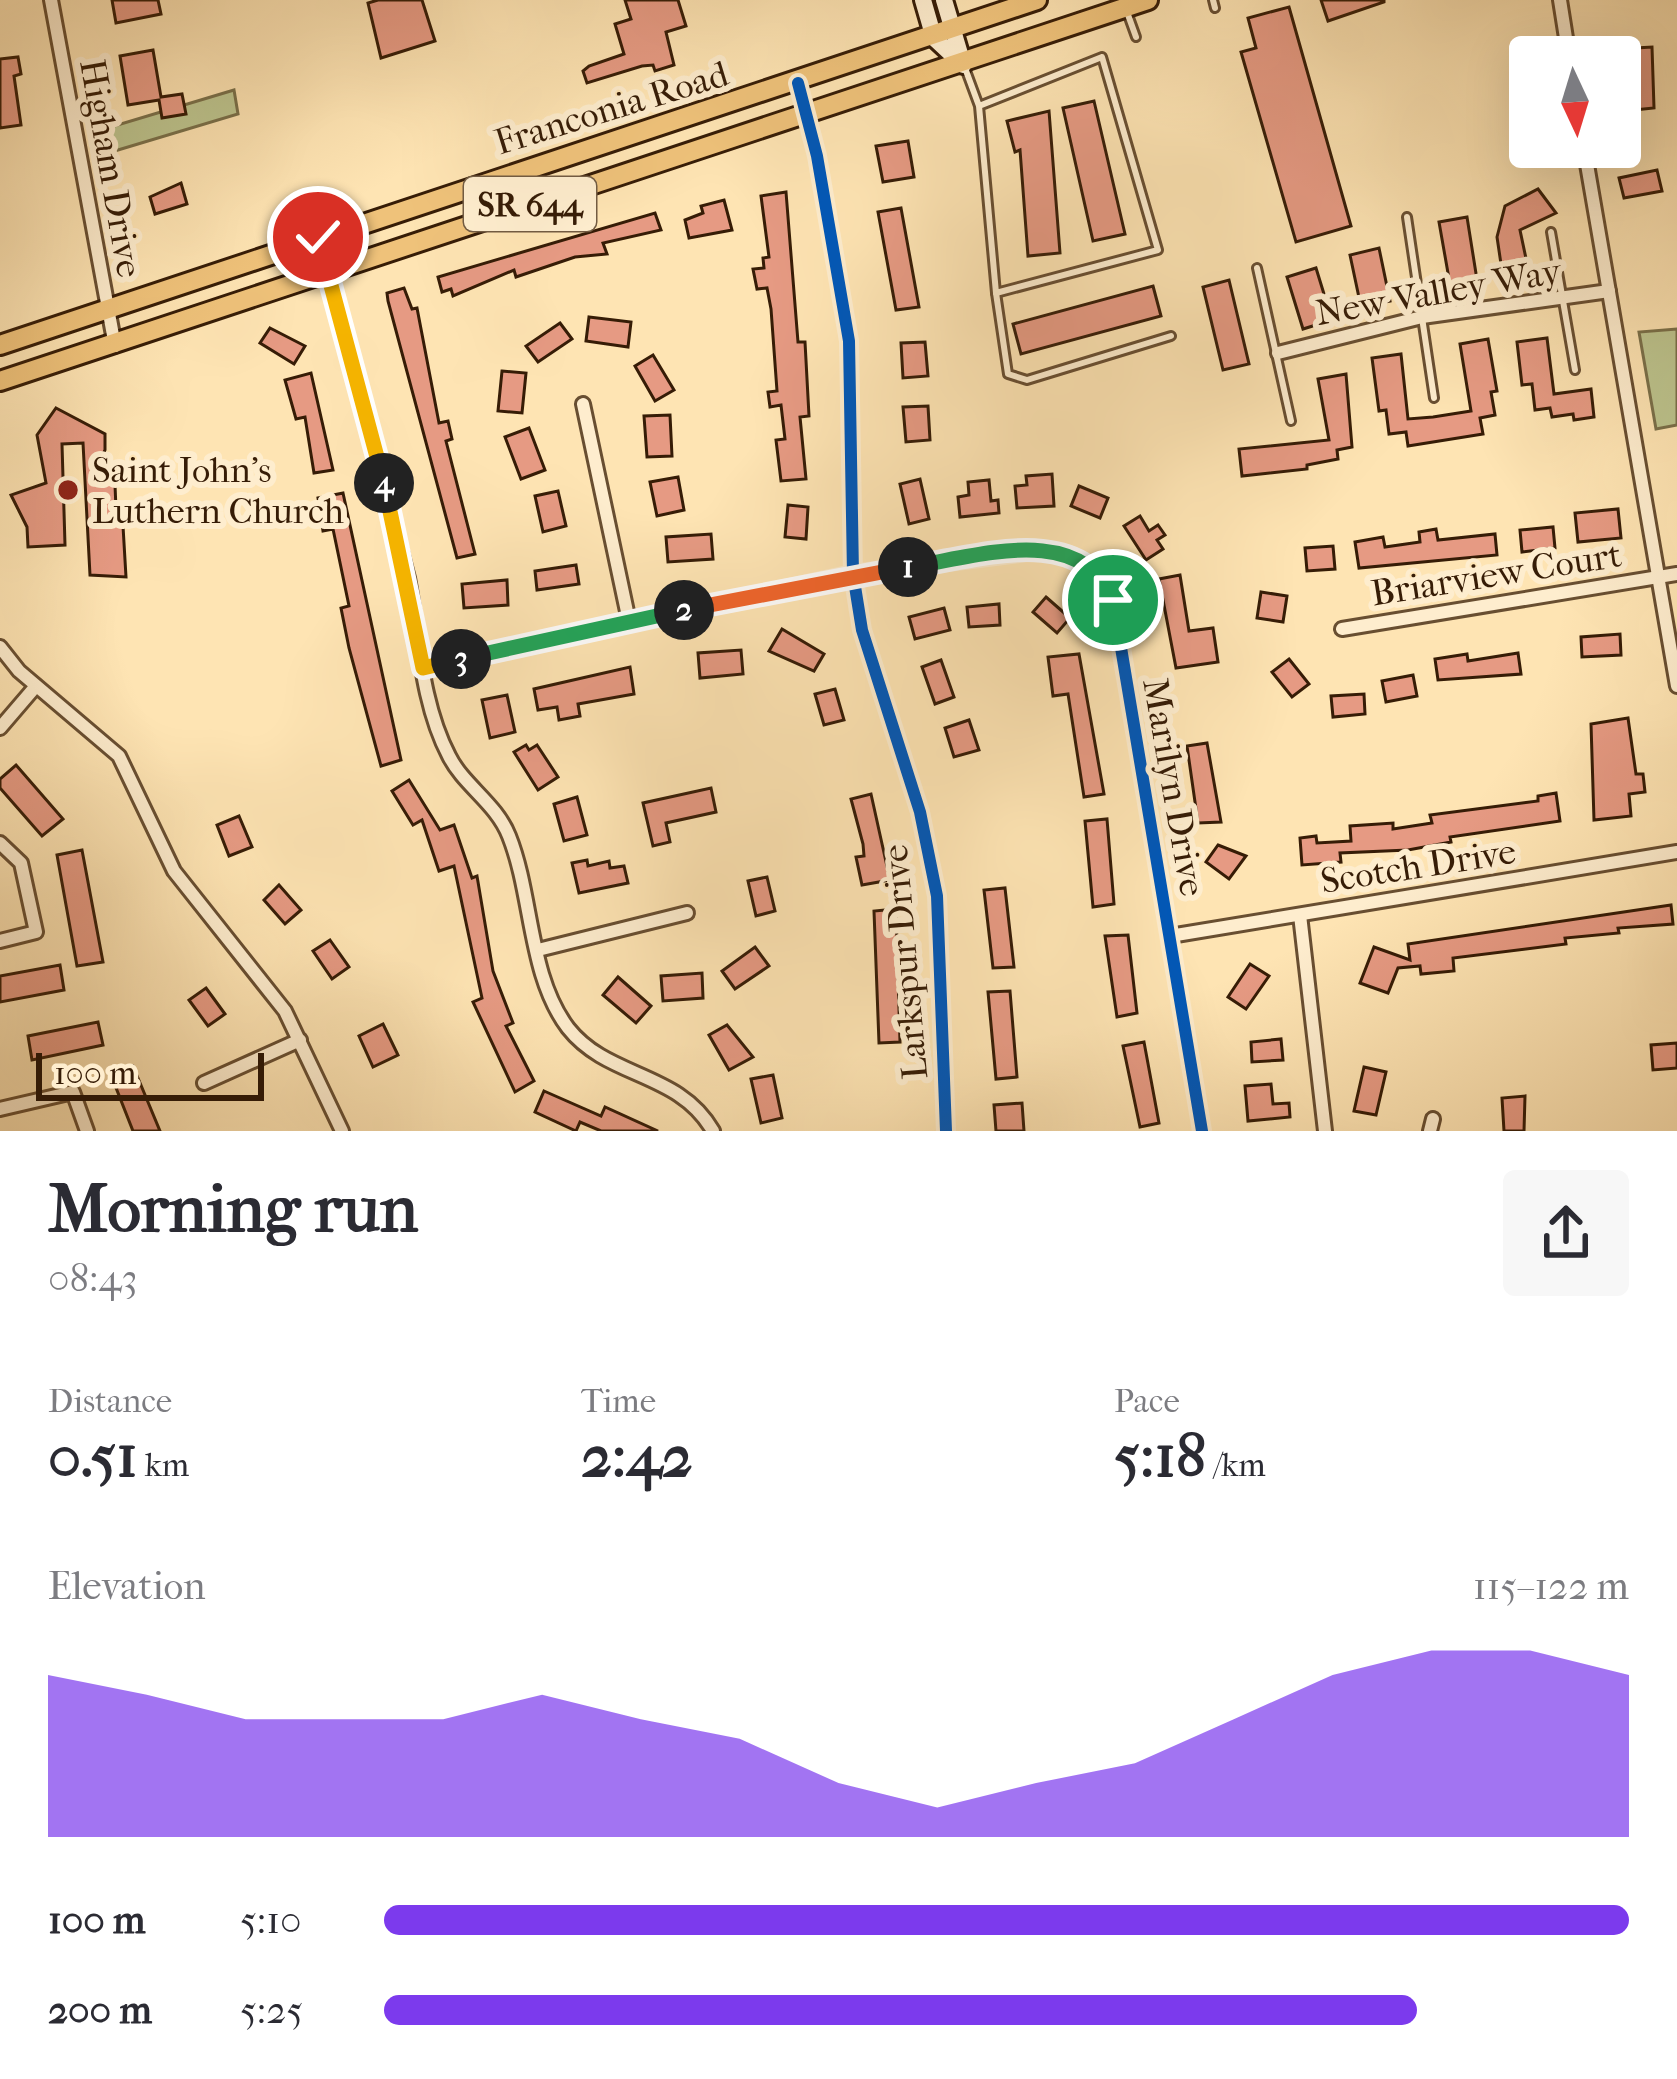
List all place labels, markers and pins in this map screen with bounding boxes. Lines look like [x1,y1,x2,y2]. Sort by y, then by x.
pin [267,186,369,288]
place label: Saint John's Luthern Church [92,449,344,532]
pin: 4 [354,453,414,513]
marker: Saint John's Luthern Church [55,477,81,503]
pin: 1 [878,537,938,597]
pin [1062,549,1164,651]
pin: 2 [654,580,714,640]
pin: 3 [431,629,491,689]

